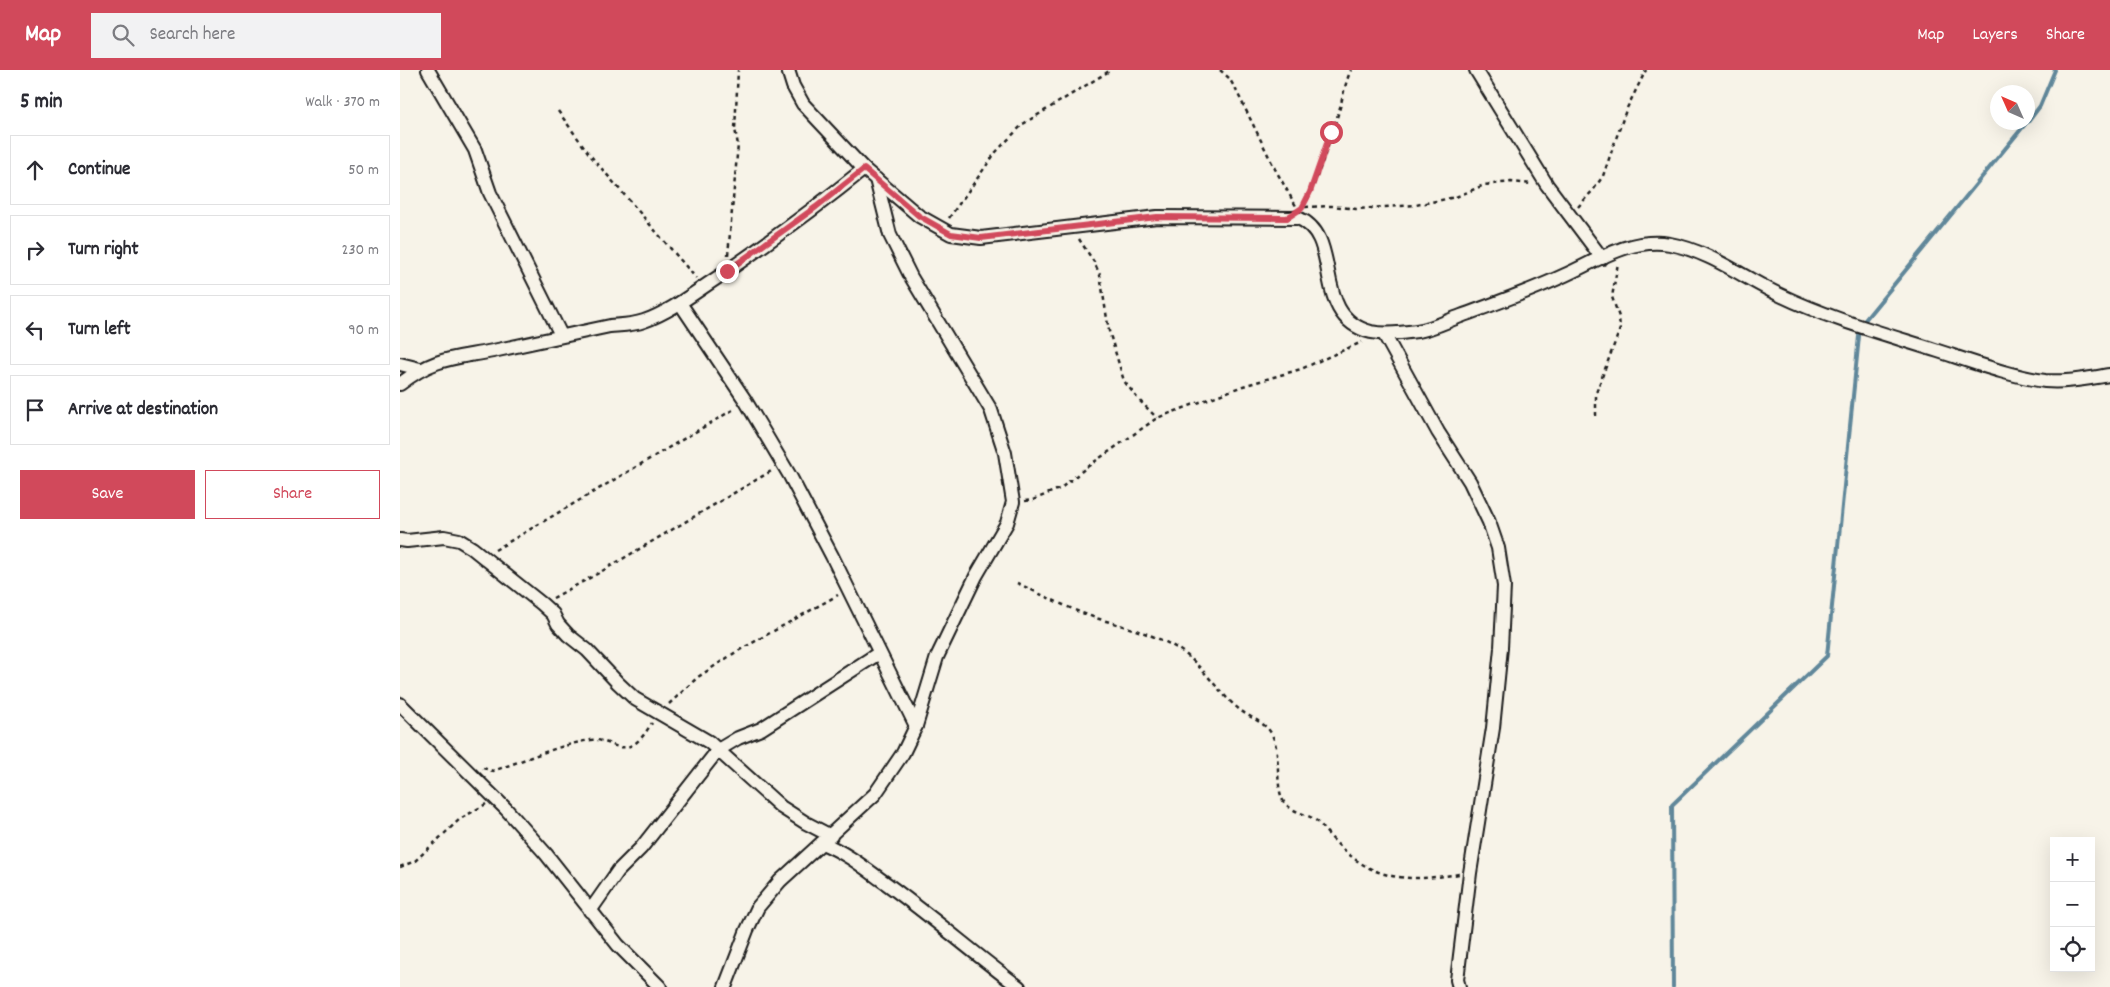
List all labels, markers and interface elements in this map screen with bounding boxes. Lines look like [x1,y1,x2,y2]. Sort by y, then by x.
search box [91,13,441,58]
text: Map [25,18,61,52]
icon: search [109,21,137,49]
text: Search here [149,22,235,49]
text: Map [1917,23,1944,48]
text: Layers [1972,23,2018,48]
text: Share [2046,23,2085,48]
north arrow [1990,85,2035,130]
text: 5 min [20,88,63,118]
text: Walk · 370 m [305,91,380,114]
route start [1320,121,1343,144]
icon: ahead [21,156,49,184]
text: Continue [68,157,130,184]
text: 50 m [348,159,379,182]
icon: right [21,236,49,264]
text: Turn right [68,237,139,264]
text: 230 m [342,239,379,262]
route end [716,260,739,283]
icon: left [21,316,49,344]
text: Turn left [68,317,131,344]
text: 90 m [348,319,379,342]
icon: arrive [21,396,49,424]
text: Arrive at destination [68,397,218,424]
button: Save [20,470,195,519]
button: Share [205,470,380,519]
map controls [2050,837,2095,972]
button: + [2050,837,2095,882]
button: − [2050,882,2095,927]
button: locate [2050,927,2095,972]

